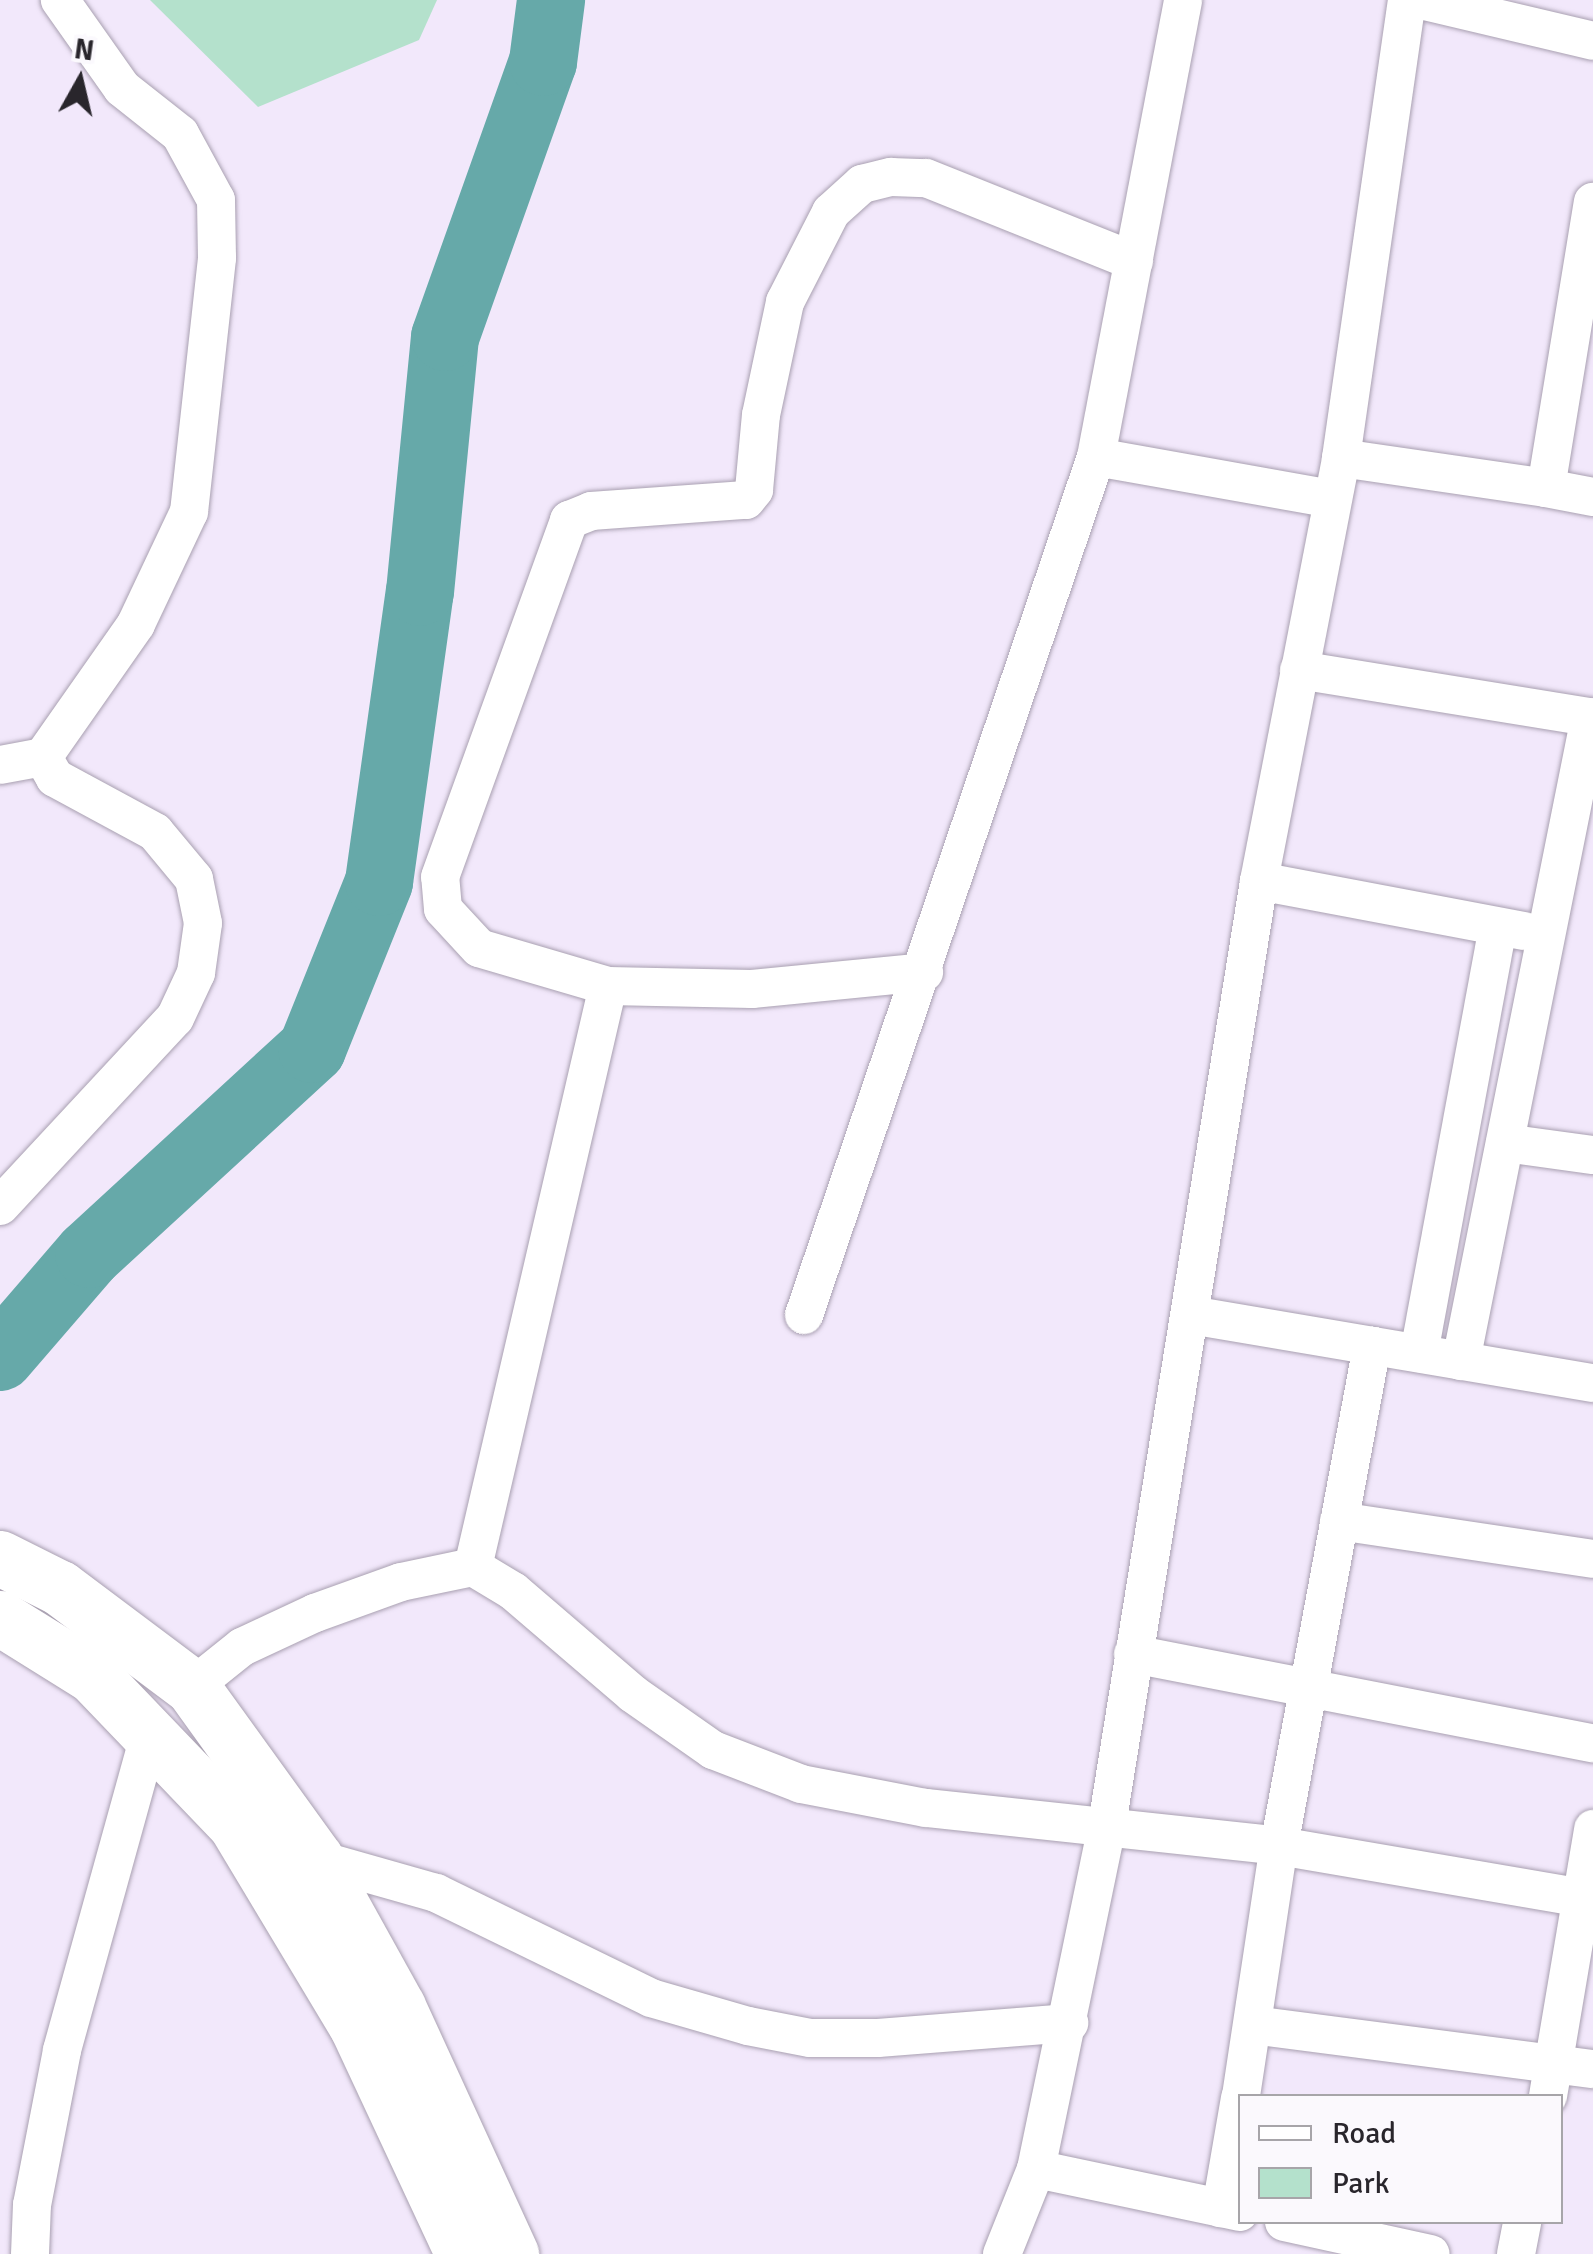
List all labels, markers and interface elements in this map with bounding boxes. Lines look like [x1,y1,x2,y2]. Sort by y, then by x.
north arrow [30,30,130,130]
text: N [72,32,96,68]
legend [1238,2094,1563,2224]
text: Road [1332,2115,1396,2152]
text: Park [1332,2165,1390,2202]

